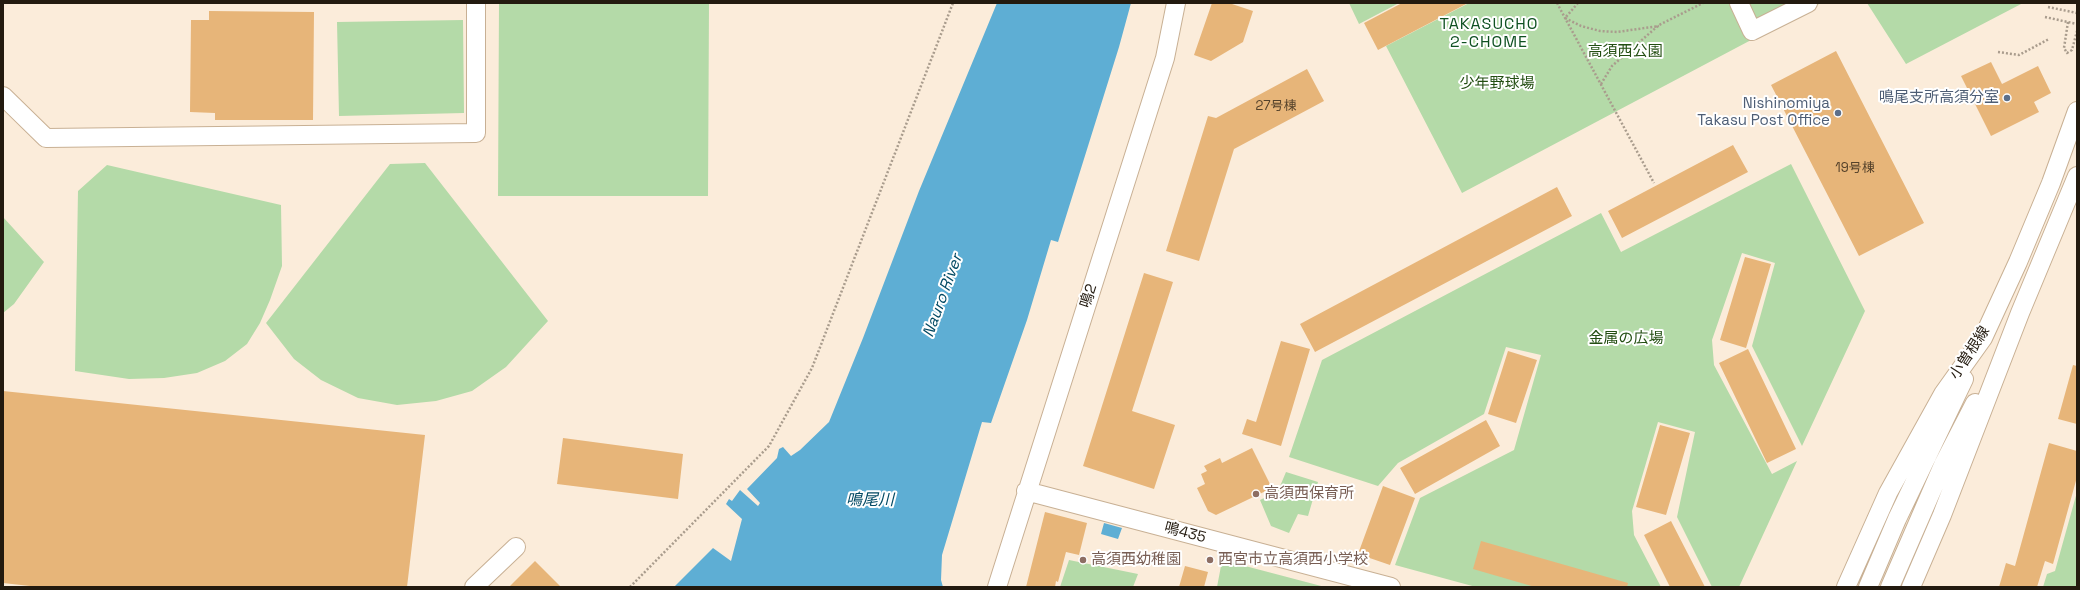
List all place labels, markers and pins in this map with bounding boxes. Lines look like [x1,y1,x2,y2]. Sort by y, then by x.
place label: 鳴尾支所高須分室 [1879,89,1999,107]
marker: 鳴尾支所高須分室 [2002,93,2012,103]
place label: Nishinomiya Takasu Post Office [1697,95,1830,130]
marker: Nishinomiya Takasu Post Office [1833,108,1843,118]
place label: 高須西保育所 [1264,485,1354,503]
marker: 高須西保育所 [1251,489,1261,499]
place label: 高須西幼稚園 [1091,551,1181,569]
place label: 西宮市立高須西小学校 [1218,551,1368,569]
marker: 高須西幼稚園 [1078,555,1088,565]
marker: 西宮市立高須西小学校 [1205,555,1215,565]

